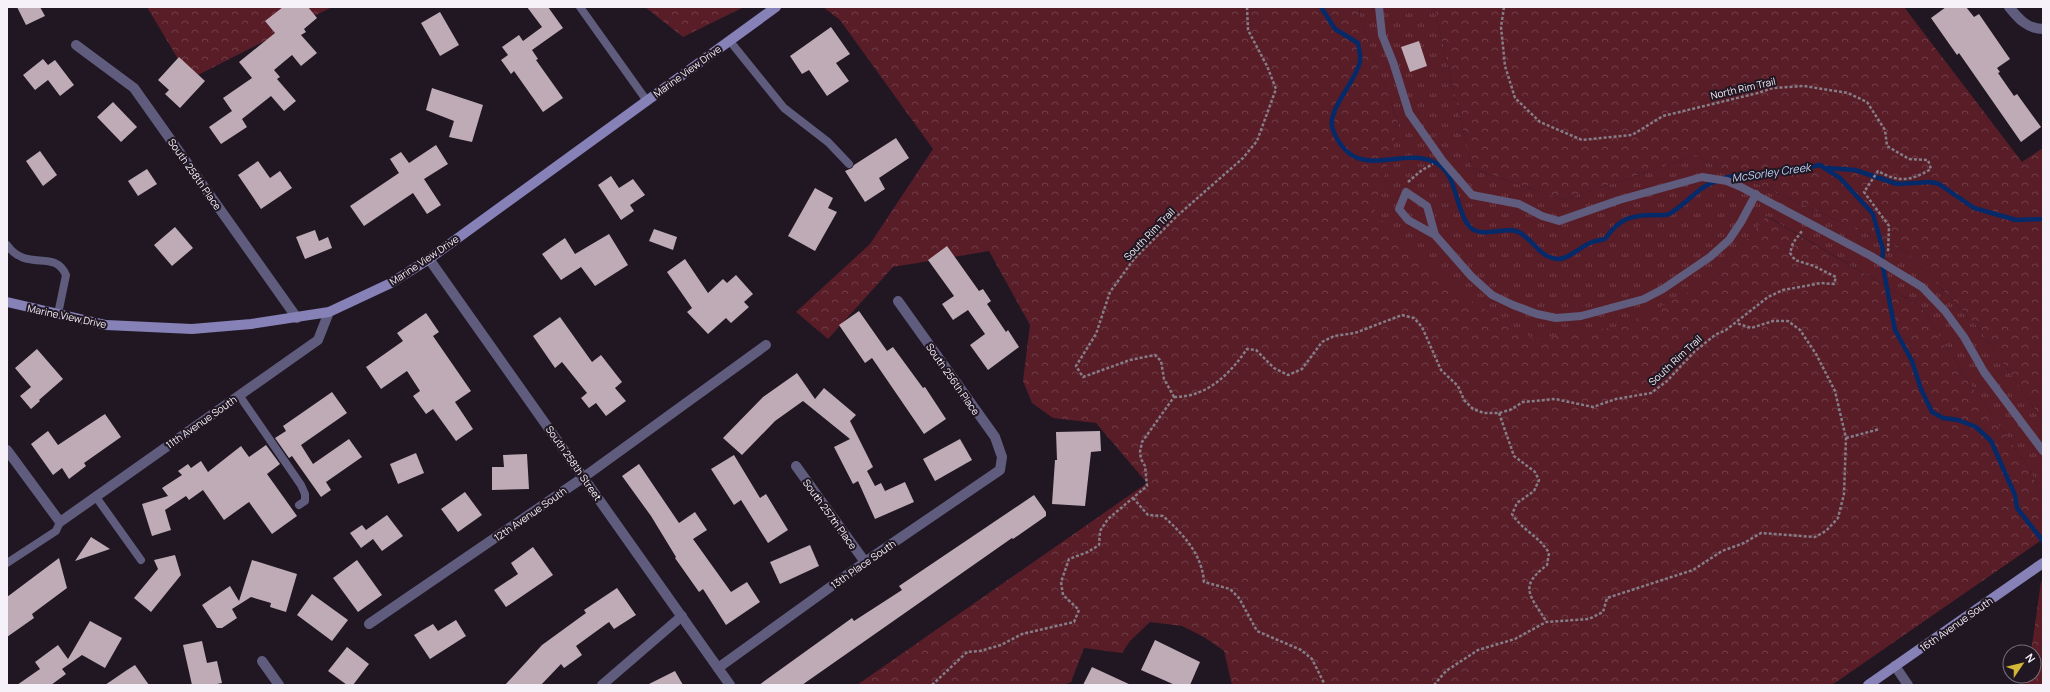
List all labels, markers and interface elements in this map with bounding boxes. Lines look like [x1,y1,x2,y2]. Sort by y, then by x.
street label: Marine View Drive [650,42,724,100]
street label: North Rim Trail [1709,74,1777,102]
street label: South 258th Place [165,135,225,213]
water label: McSorley Creek [1731,159,1813,185]
street label: South Rim Trail [1120,205,1178,263]
street label: Marine View Drive [387,232,461,288]
street label: Marine View Drive [26,301,108,331]
street label: South Rim Trail [1645,332,1705,388]
street label: South 256th Place [923,340,983,418]
street label: 11th Avenue South [163,392,239,452]
street label: South 258th Street [543,423,605,503]
street label: South 257th Place [800,476,860,552]
street label: 12th Avenue South [491,484,569,544]
street label: 13th Place South [828,536,898,592]
street label: 16th Avenue South [1917,593,1995,654]
north arrow [2002,644,2042,684]
text: N [2022,650,2039,666]

